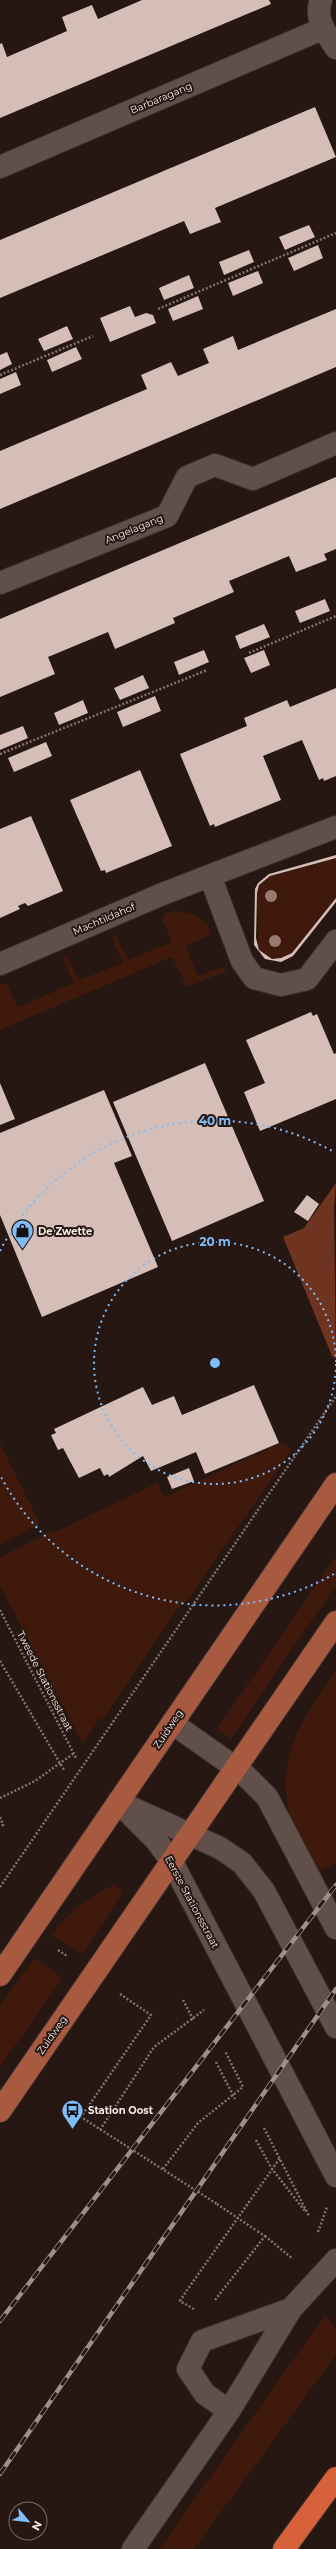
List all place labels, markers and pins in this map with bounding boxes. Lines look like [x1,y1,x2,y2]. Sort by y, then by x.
shop icon: De Zwette [10,1218,36,1251]
place label: De Zwette [38,1225,92,1238]
centre of rings [208,1356,222,1370]
bus stop icon: Station Oost [59,2097,85,2130]
place label: Station Oost [88,2104,154,2117]

